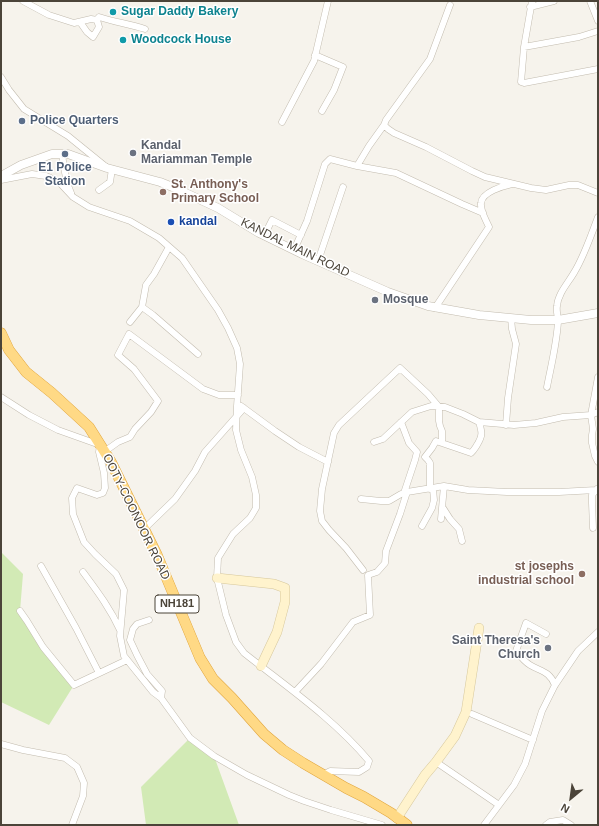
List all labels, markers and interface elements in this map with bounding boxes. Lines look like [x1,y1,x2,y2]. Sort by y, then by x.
place label: Sugar Daddy Bakery [121,5,238,19]
marker: Sugar Daddy Bakery [108,7,118,17]
place label: Woodcock House [131,33,231,47]
marker: Woodcock House [118,35,128,45]
place label: Police Quarters [30,114,119,128]
marker: Police Quarters [17,116,27,126]
place label: Kandal Mariamman Temple [141,139,252,167]
marker: Kandal Mariamman Temple [128,148,138,158]
marker: E1 Police Station [60,149,70,159]
place label: E1 Police Station [38,161,92,189]
place label: St. Anthony's Primary School [171,178,259,206]
marker: St. Anthony's Primary School [158,187,168,197]
place label: kandal [179,215,217,229]
street label: KANDAL MAIN ROAD [238,215,352,281]
marker: kandal [166,217,176,227]
place label: Mosque [383,293,428,307]
marker: Mosque [370,295,380,305]
street label: OOTY-COONOOR ROAD [99,452,173,582]
place label: st josephs industrial school [478,560,574,588]
marker: st josephs industrial school [577,569,587,579]
road number: NH181 [155,595,199,613]
place label: Saint Theresa's Church [452,634,540,662]
marker: Saint Theresa's Church [543,643,553,653]
north arrow [551,778,591,818]
text: N [559,801,572,816]

